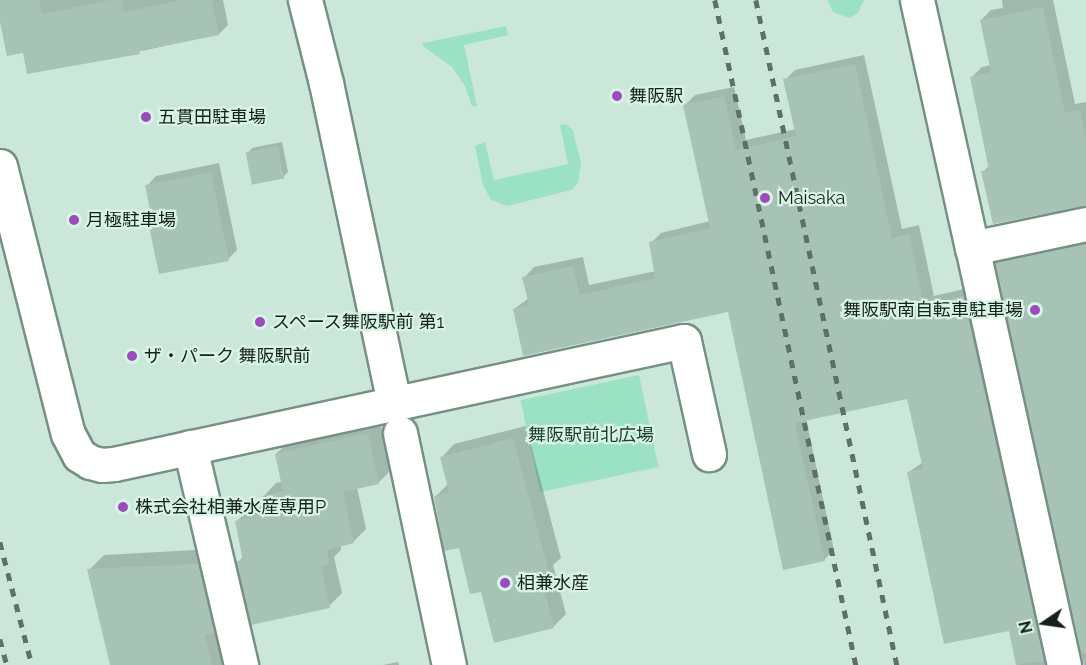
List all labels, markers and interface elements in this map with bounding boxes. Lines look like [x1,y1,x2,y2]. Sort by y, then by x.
place label: 舞阪駅 [629,85,683,107]
marker: 舞阪駅 [610,89,624,103]
place label: 五貫田駐車場 [158,106,266,128]
marker: 五貫田駐車場 [139,110,153,124]
place label: Maisaka [778,187,845,209]
marker: Maisaka [756,189,774,207]
place label: 月極駐車場 [86,209,176,231]
marker: 月極駐車場 [67,213,81,227]
place label: 舞阪駅南自転車駐車場 [843,299,1023,321]
marker: 舞阪駅南自転車駐車場 [1028,303,1042,317]
place label: スペース舞阪駅前 第1 [272,311,446,333]
marker: スペース舞阪駅前 第1 [253,315,267,329]
place label: ザ・パーク 舞阪駅前 [144,345,311,367]
marker: ザ・パーク 舞阪駅前 [125,349,139,363]
park label: 舞阪駅前北広場 [528,424,654,446]
place label: 株式会社相兼水産専用P [135,496,326,518]
marker: 株式会社相兼水産専用P [116,500,130,514]
place label: 相兼水産 [517,572,589,594]
marker: 相兼水産 [498,576,512,590]
north arrow [1014,593,1074,653]
text: N [1015,619,1037,635]

